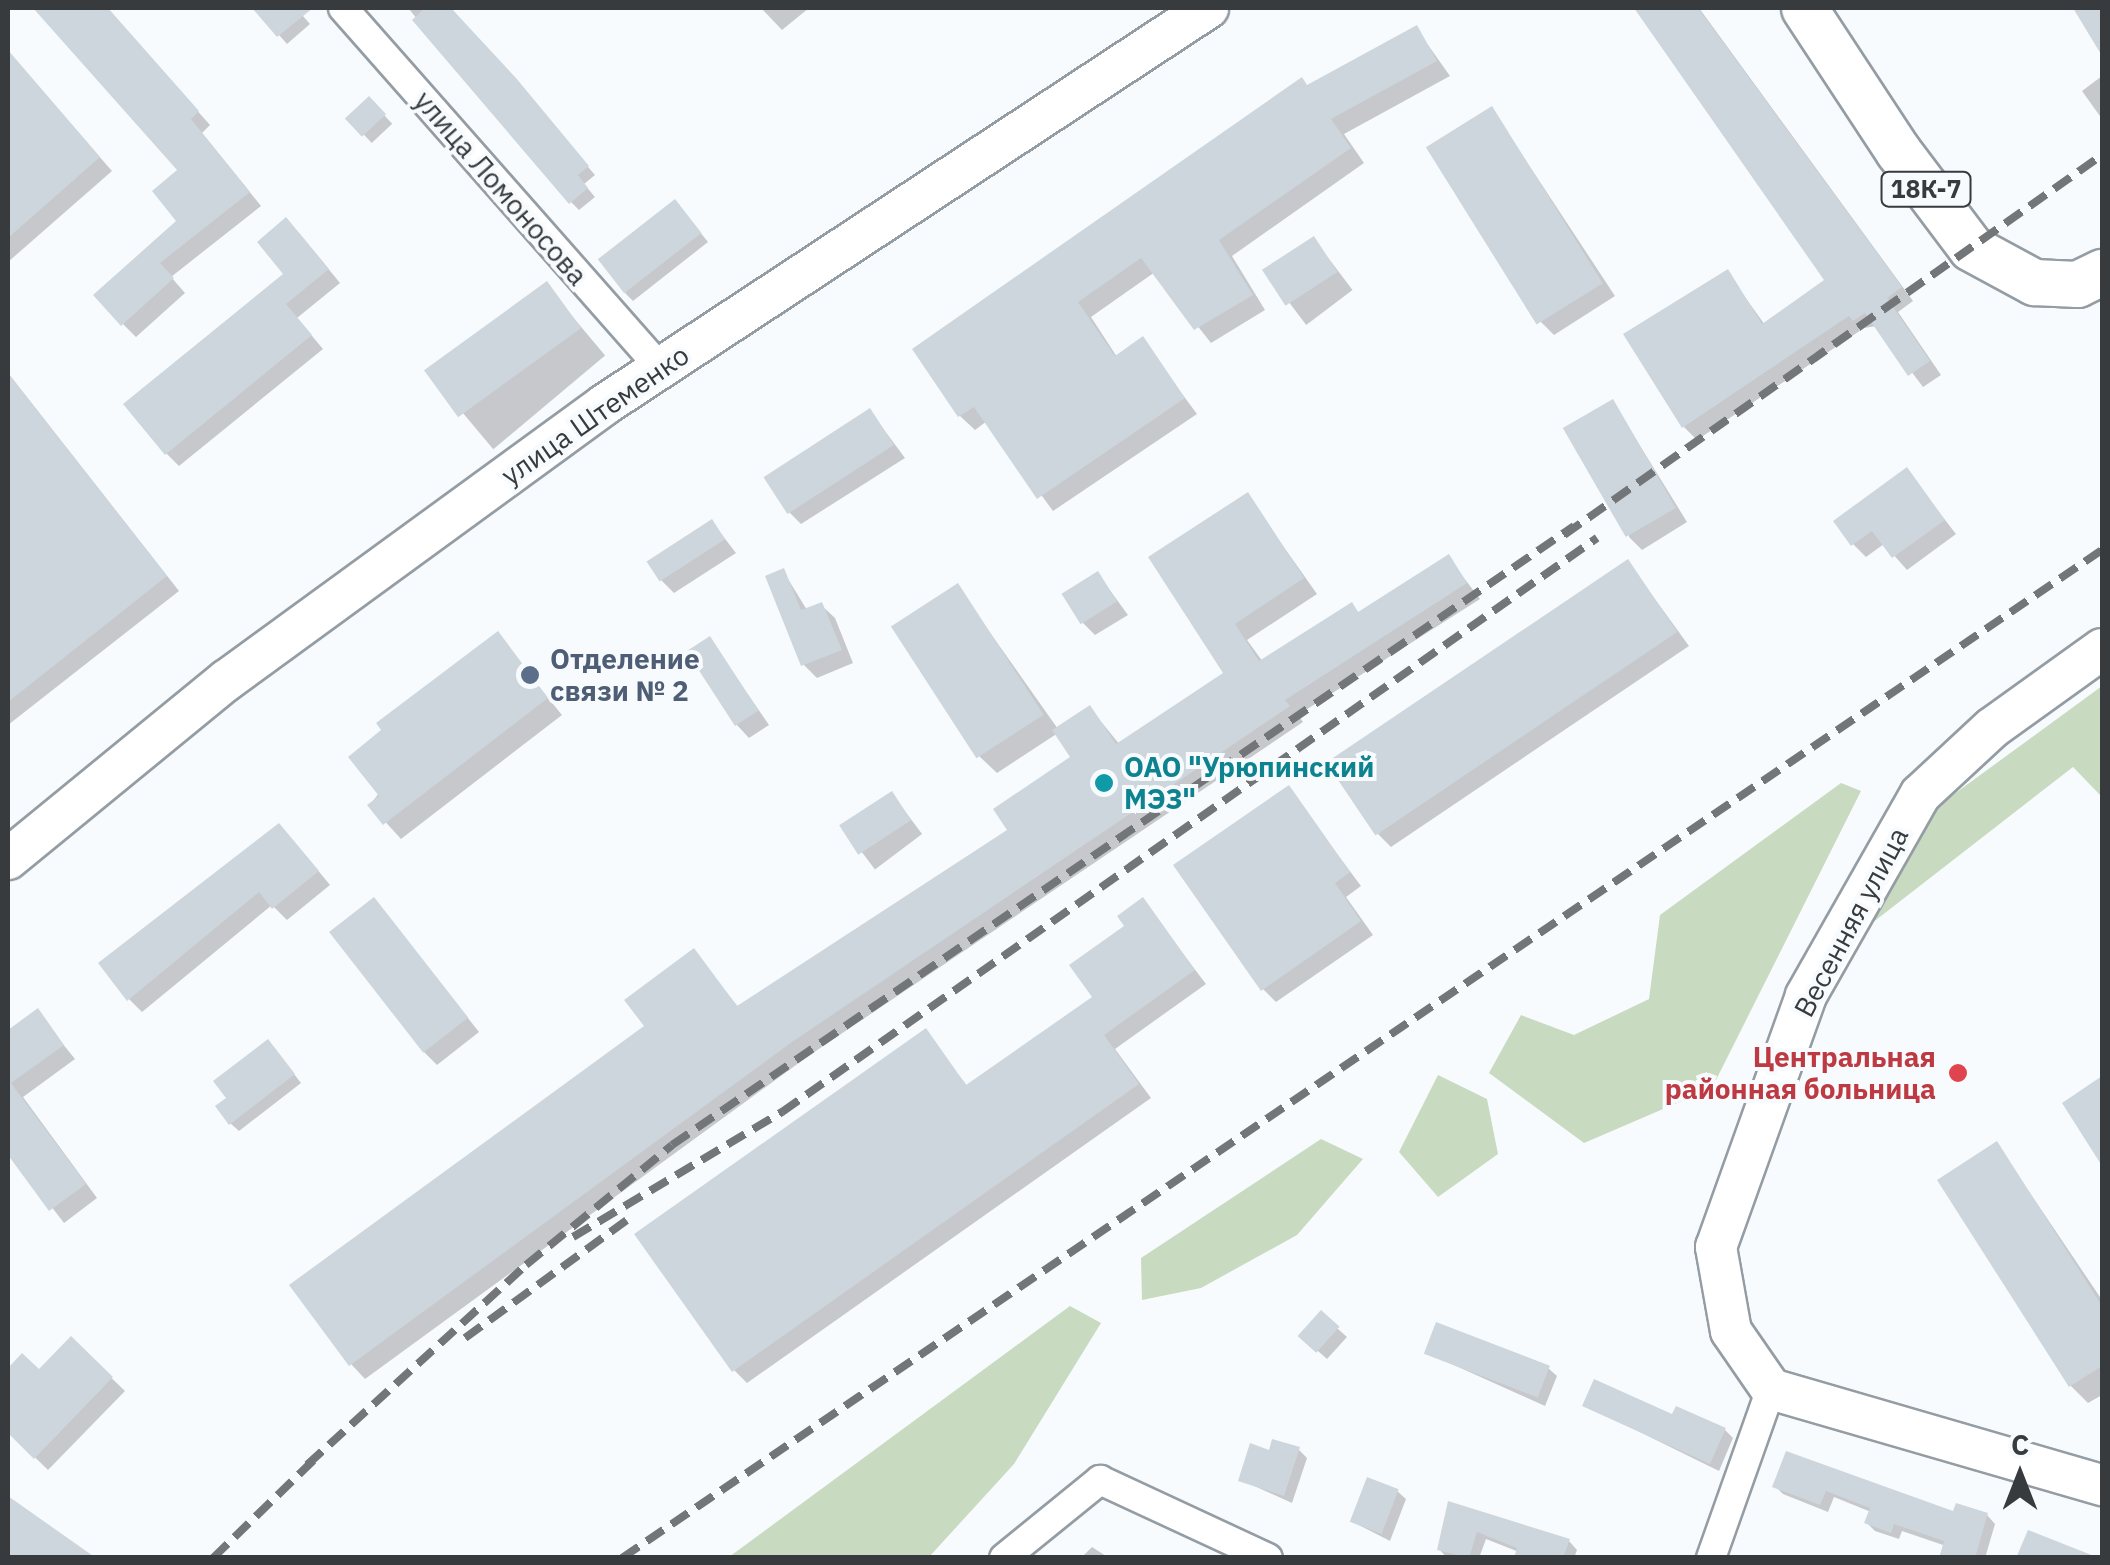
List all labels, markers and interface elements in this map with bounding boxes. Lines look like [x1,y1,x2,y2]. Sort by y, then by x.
street label: улица Ломоносова [408,84,594,292]
road number: 18К-7 [1878,169,1974,209]
street label: улица Штеменко [495,338,695,492]
place label: Отделение связи № 2 [550,642,700,708]
marker: Отделение связи № 2 [519,664,541,686]
place label: ОАО "Урюпинский МЭЗ" [1124,750,1374,816]
marker: ОАО "Урюпинский МЭЗ" [1093,772,1115,794]
street label: Весенняя улица [1787,821,1915,1023]
place label: Центральная районная больница [1665,1040,1936,1106]
marker: Центральная районная больница [1945,1060,1971,1086]
north arrow [1970,1425,2070,1525]
text: С [2011,1426,2029,1463]

